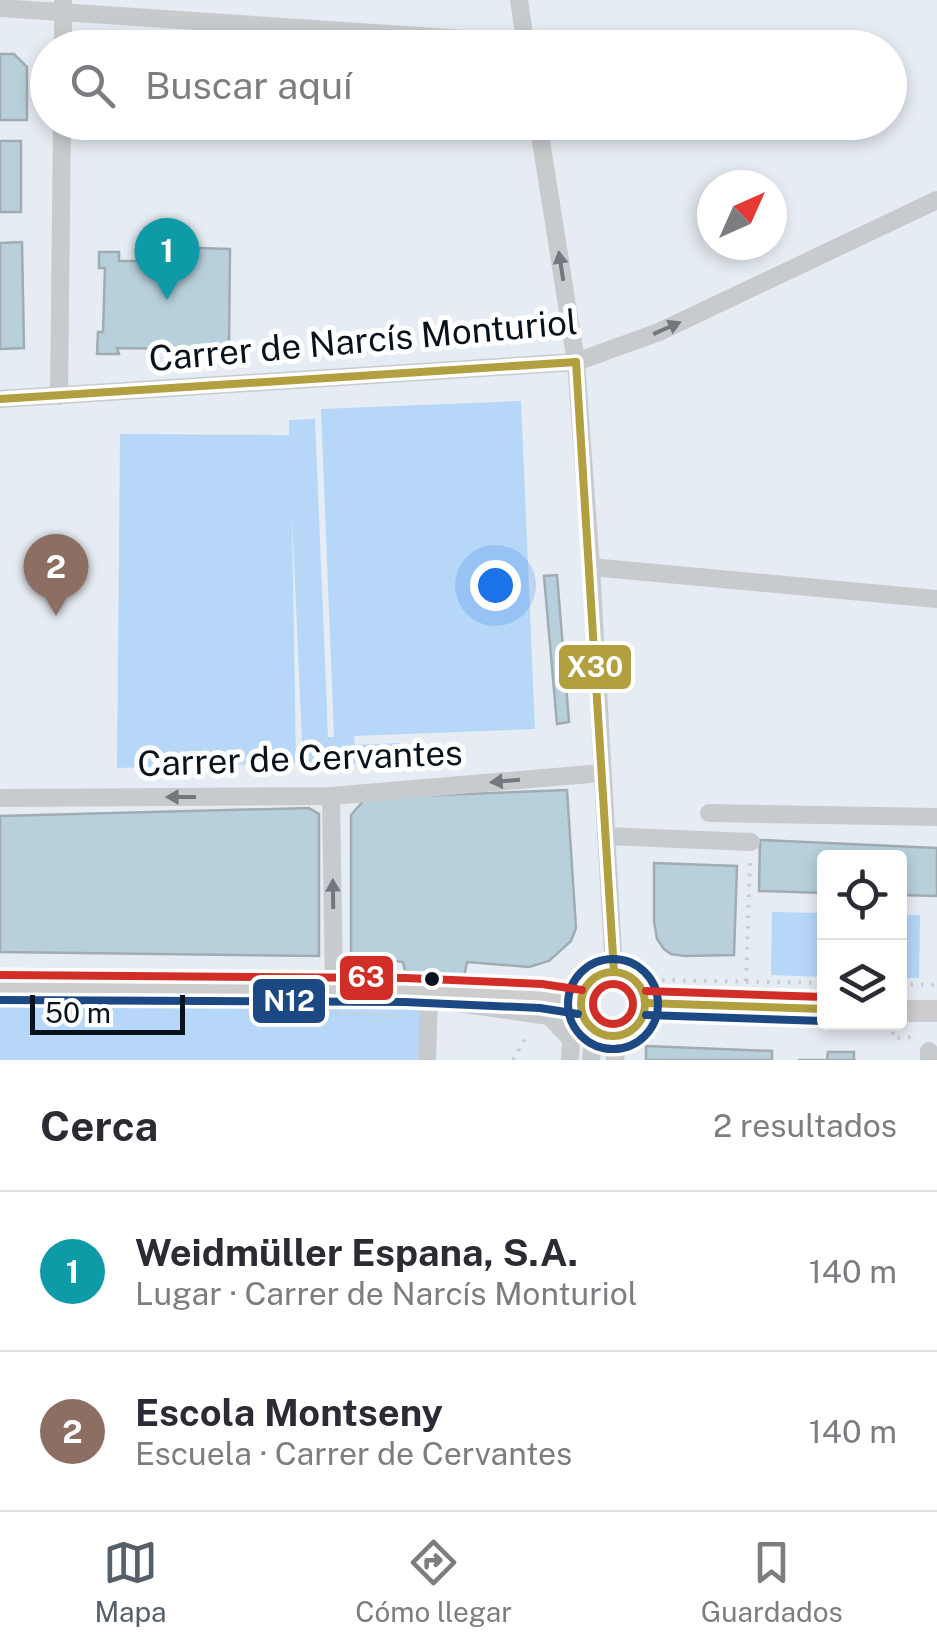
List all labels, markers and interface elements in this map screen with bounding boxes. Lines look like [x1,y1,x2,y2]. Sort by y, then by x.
search box [30,30,907,140]
icon: search [65,58,120,113]
text: Buscar aquí [145,63,352,108]
north arrow [697,170,787,260]
pin: 1 [134,218,200,300]
one-way arrow [552,249,568,281]
street label: Carrer de Narcís Monturiol [147,301,579,379]
one-way arrow [652,320,682,336]
pin: 2 [23,534,88,616]
your location [470,560,521,611]
line badge: X30 [557,643,633,691]
text: X30 [567,650,623,683]
street label: Carrer de Cervantes [137,732,463,784]
one-way arrow [489,774,520,790]
one-way arrow [164,789,196,805]
map controls [817,850,907,1030]
button: locate [817,850,907,940]
one-way arrow [324,877,340,909]
button: layers [817,940,907,1030]
line badge: 63 [338,954,395,1002]
text: 63 [347,960,385,993]
unlabelled marker [422,969,442,989]
line badge: N12 [251,977,327,1025]
text: N12 [263,984,315,1017]
scale bar [30,990,185,1034]
text: 50 m [45,996,111,1029]
text: Cerca [40,1101,158,1150]
text: 2 resultados [713,1107,897,1144]
text: Weidmüller Espana, S.A. [135,1230,578,1275]
text: 1 [66,1253,79,1290]
text: 140 m [809,1253,897,1290]
text: Lugar · Carrer de Narcís Monturiol [135,1275,638,1312]
text: Escola Montseny [135,1390,443,1435]
text: 2 [62,1413,83,1450]
text: 140 m [809,1413,897,1450]
text: Escuela · Carrer de Cervantes [135,1435,572,1472]
tab: Mapa [94,1535,167,1628]
tab: Cómo llegar [355,1535,512,1628]
tab: Guardados [701,1535,843,1628]

